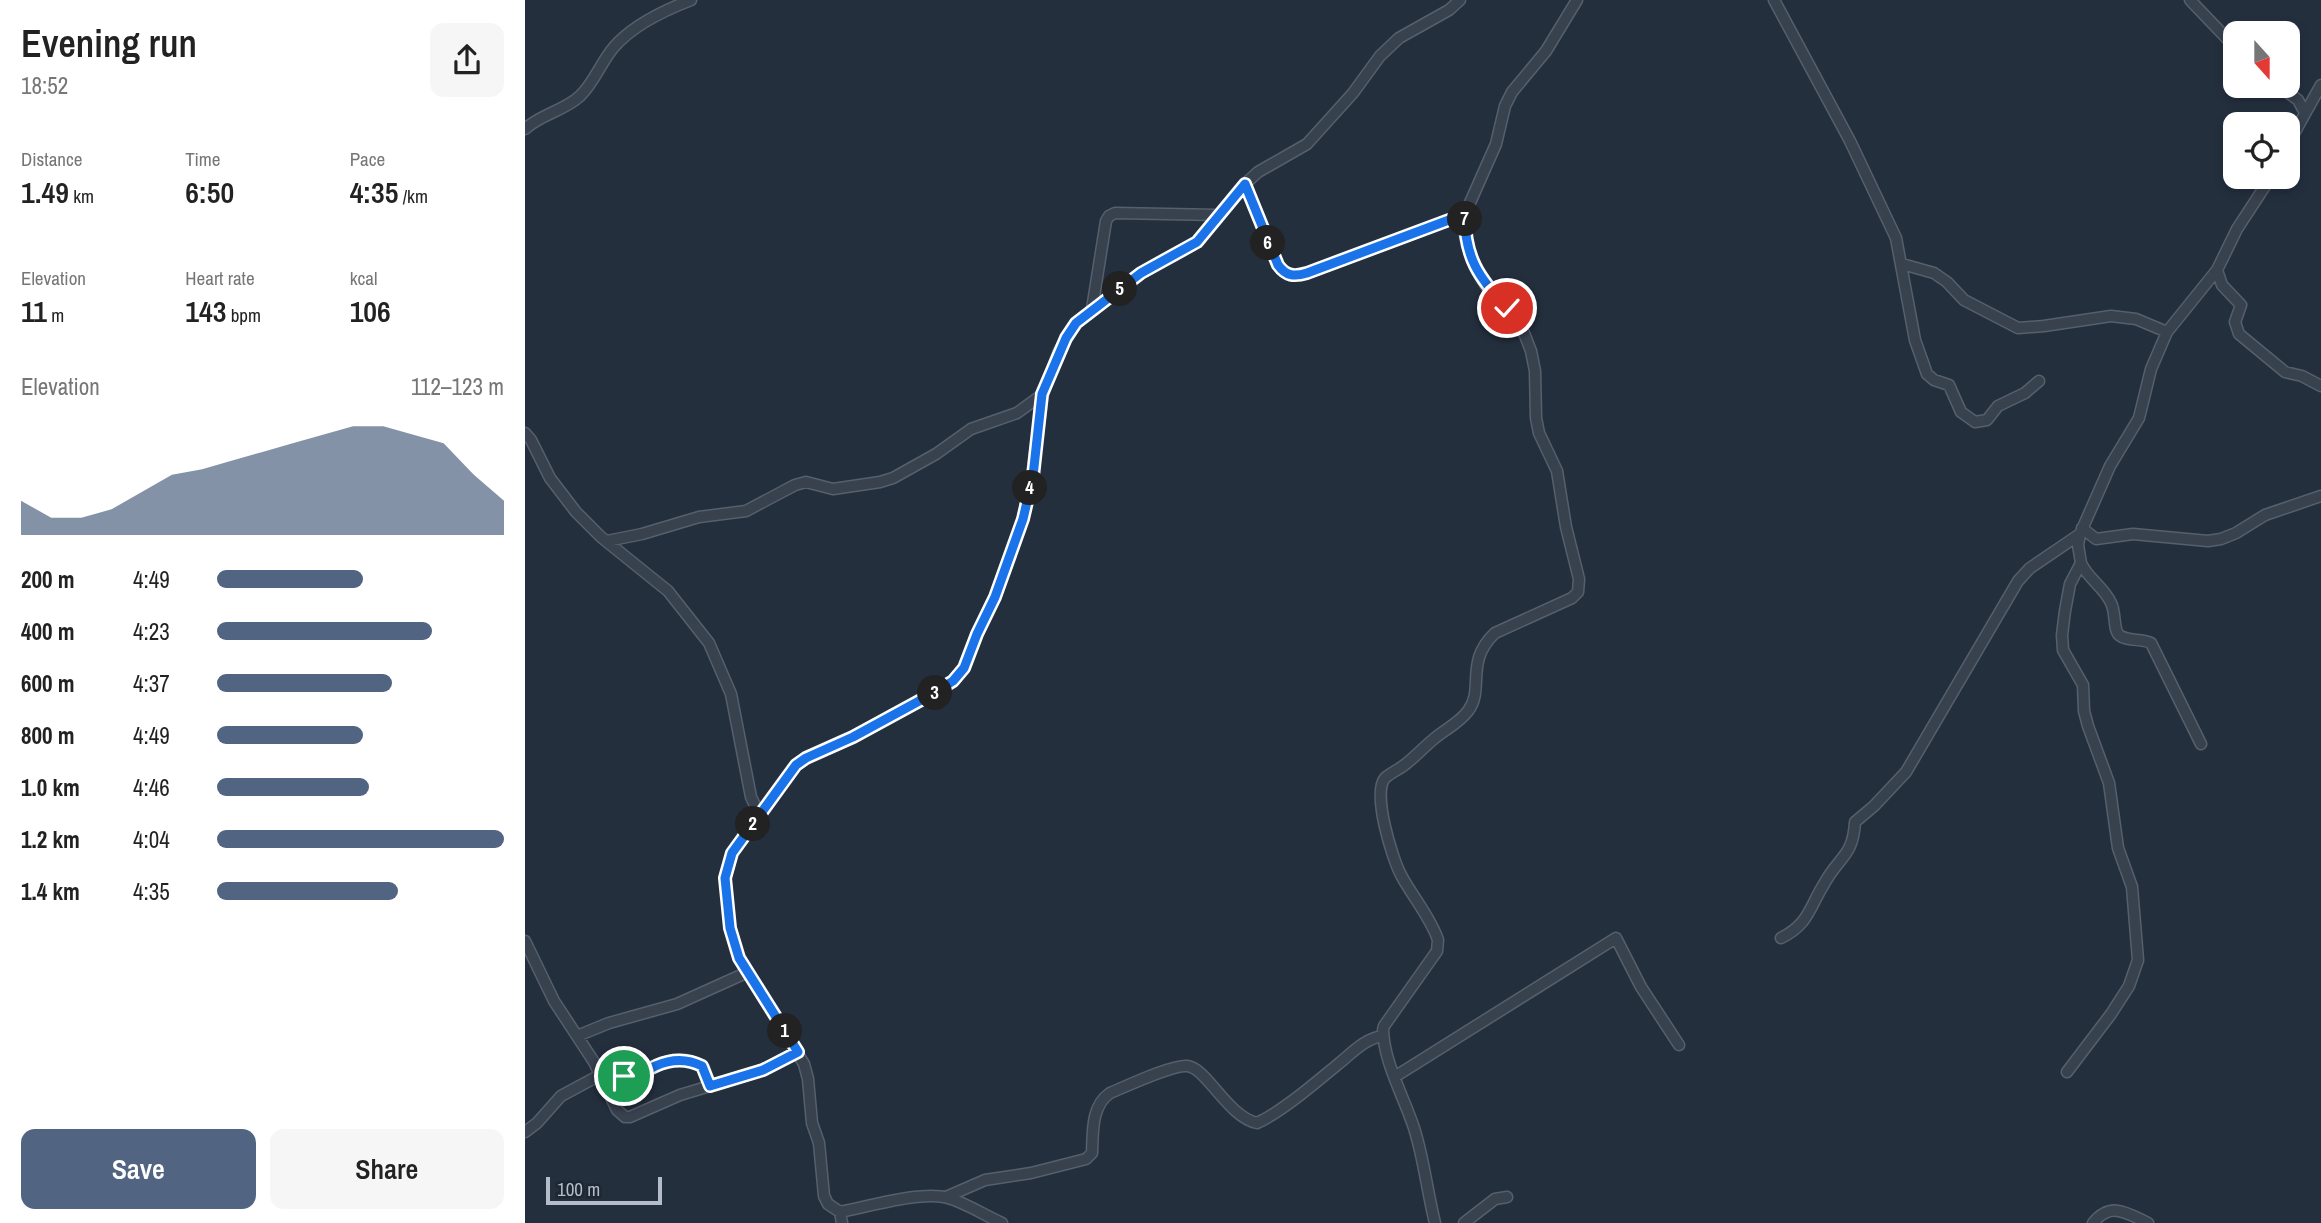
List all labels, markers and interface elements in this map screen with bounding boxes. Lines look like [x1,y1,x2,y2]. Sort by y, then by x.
text: Evening run [21,18,197,69]
north arrow [2223,21,2299,98]
map controls [2223,21,2300,189]
button: share [430,23,504,97]
text: 18:52 [21,70,68,101]
button: locate [2223,112,2300,189]
text: Distance [21,146,82,172]
text: Time [185,146,220,172]
text: Pace [350,146,385,172]
text: 1.49 [21,172,69,212]
text: 6:50 [185,172,234,212]
text: 4:35 [350,172,398,212]
text: km [69,183,94,209]
text: /km [398,183,428,209]
pin: 7 [1447,202,1483,236]
text: 7 [1460,205,1469,231]
pin: 6 [1251,226,1285,260]
text: 6 [1263,229,1272,255]
text: Elevation [21,265,86,291]
text: Heart rate [185,265,255,291]
text: kcal [350,265,377,291]
pin: 5 [1103,272,1137,306]
text: 5 [1115,275,1124,301]
pin [1477,278,1537,338]
icon: check [1488,289,1526,327]
text: 11 [21,291,47,331]
text: 143 [185,291,226,331]
text: 106 [350,291,391,331]
text: m [47,302,64,328]
text: bpm [226,302,261,328]
text: Elevation [21,371,100,402]
text: 112–123 m [411,371,504,402]
pin: 4 [1013,470,1047,505]
text: 4 [1025,474,1034,500]
text: 200 m [21,564,74,595]
text: 4:49 [133,564,170,595]
text: 400 m [21,616,74,647]
text: 4:23 [133,616,170,647]
text: 600 m [21,668,74,699]
text: 4:37 [133,668,170,699]
pin: 3 [917,676,953,710]
text: 3 [930,679,939,705]
text: 800 m [21,720,74,751]
text: 4:49 [133,720,170,751]
text: 1.0 km [21,772,80,803]
text: 4:46 [133,772,170,803]
pin: 2 [735,806,771,842]
text: 2 [748,810,757,836]
text: 1.2 km [21,824,80,855]
text: 4:04 [133,824,170,855]
text: 1.4 km [21,876,80,907]
text: 4:35 [133,876,170,907]
pin: 1 [768,1014,803,1048]
text: 1 [780,1017,789,1043]
pin [594,1046,654,1106]
icon: arrive [605,1057,643,1095]
button: Save [21,1129,256,1209]
button: Share [270,1129,504,1209]
scale bar [546,1174,661,1206]
text: 100 m [557,1176,600,1202]

